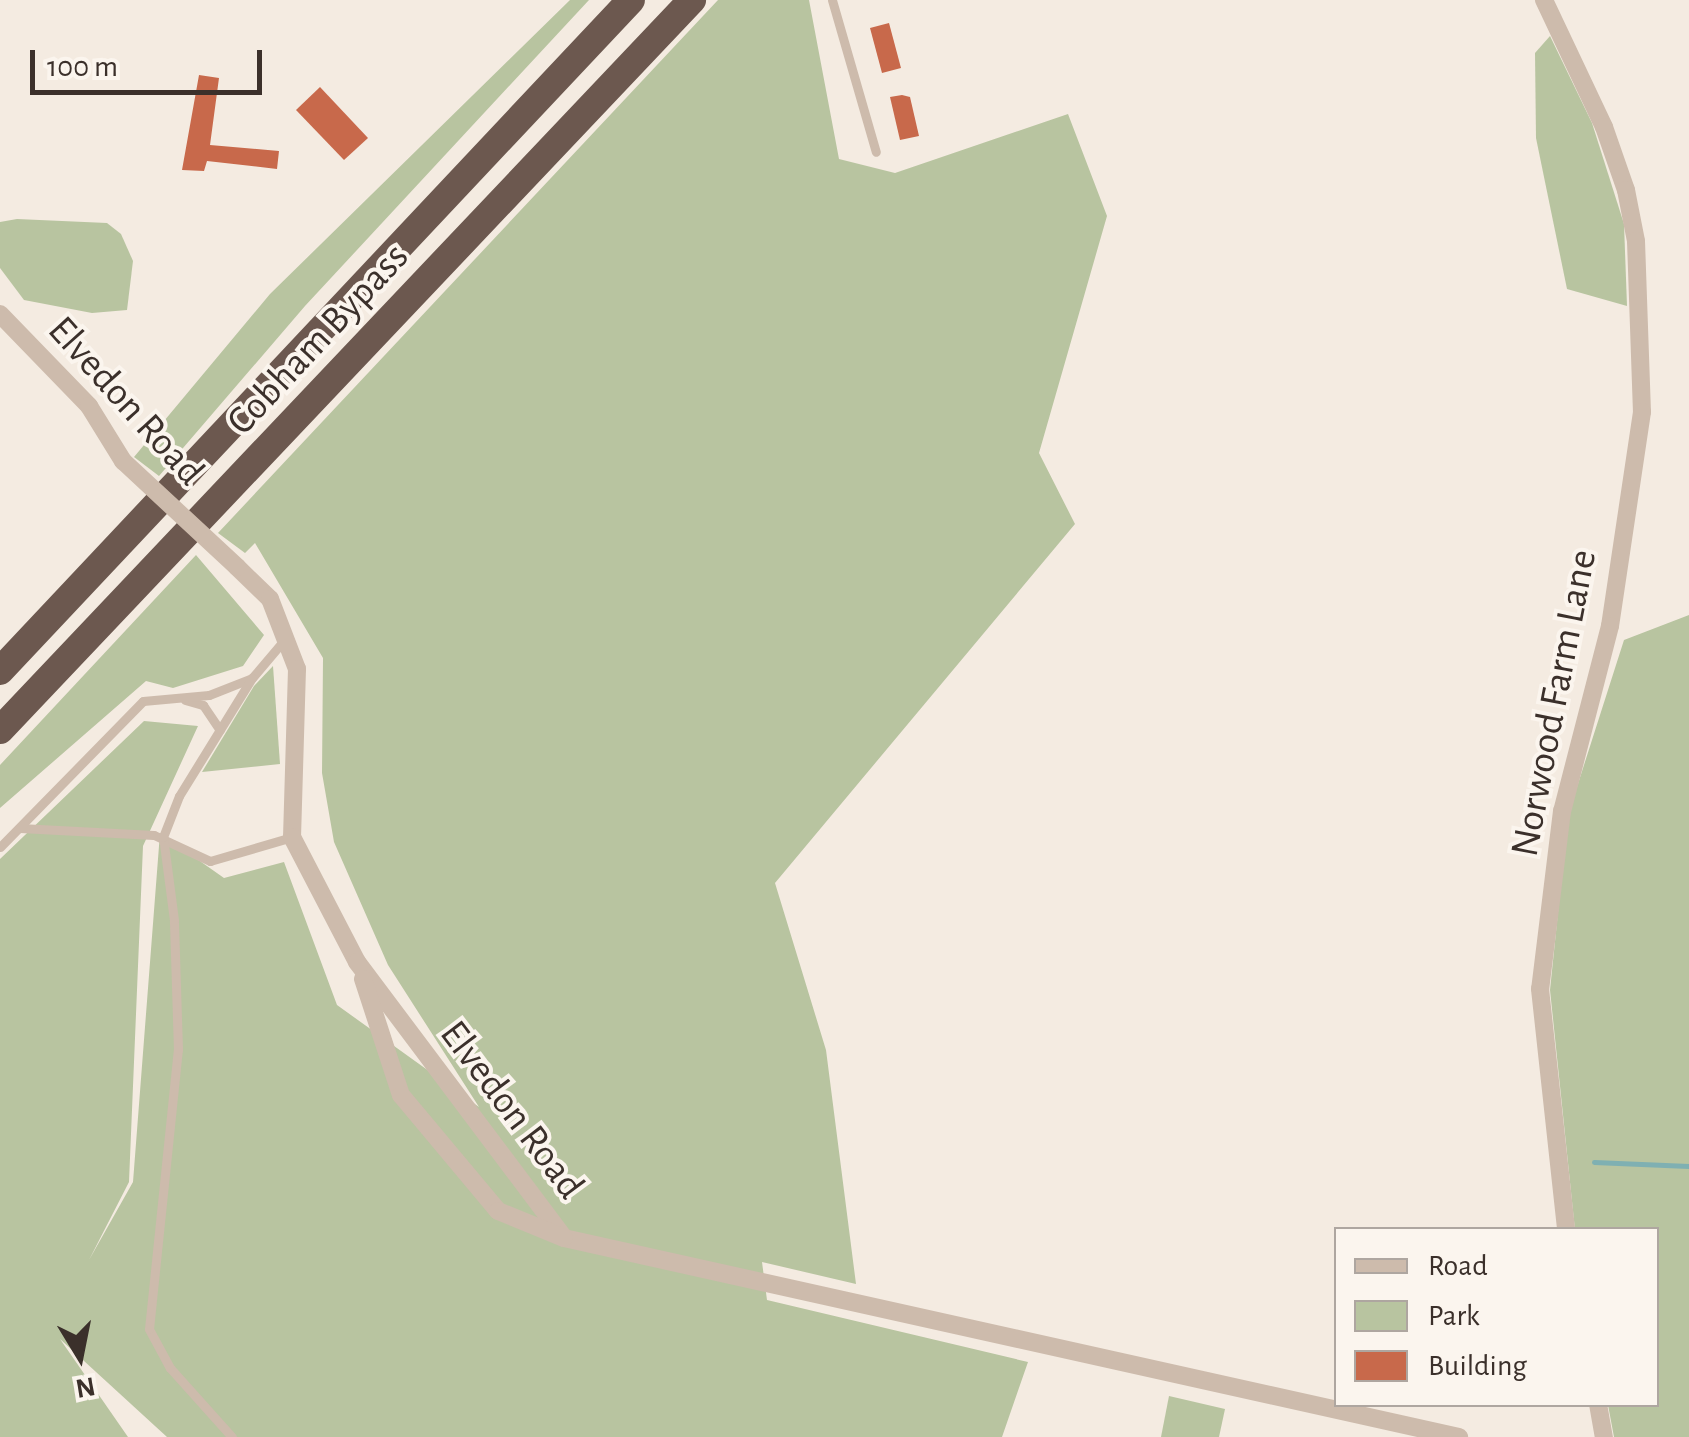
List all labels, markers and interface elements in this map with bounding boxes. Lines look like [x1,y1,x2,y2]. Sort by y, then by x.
scale bar [35,30,268,92]
text: 100 m [47,52,118,82]
street label: Cobham Bypass [217,233,419,445]
street label: Elvedon Road [38,307,214,495]
street label: Norwood Farm Lane [1501,545,1607,861]
street label: Elvedon Road [429,1011,595,1209]
legend [1334,1227,1659,1407]
text: Road [1428,1251,1488,1281]
text: Park [1428,1301,1480,1331]
north arrow [30,1307,130,1407]
text: Building [1428,1351,1527,1381]
text: N [73,1371,97,1402]

